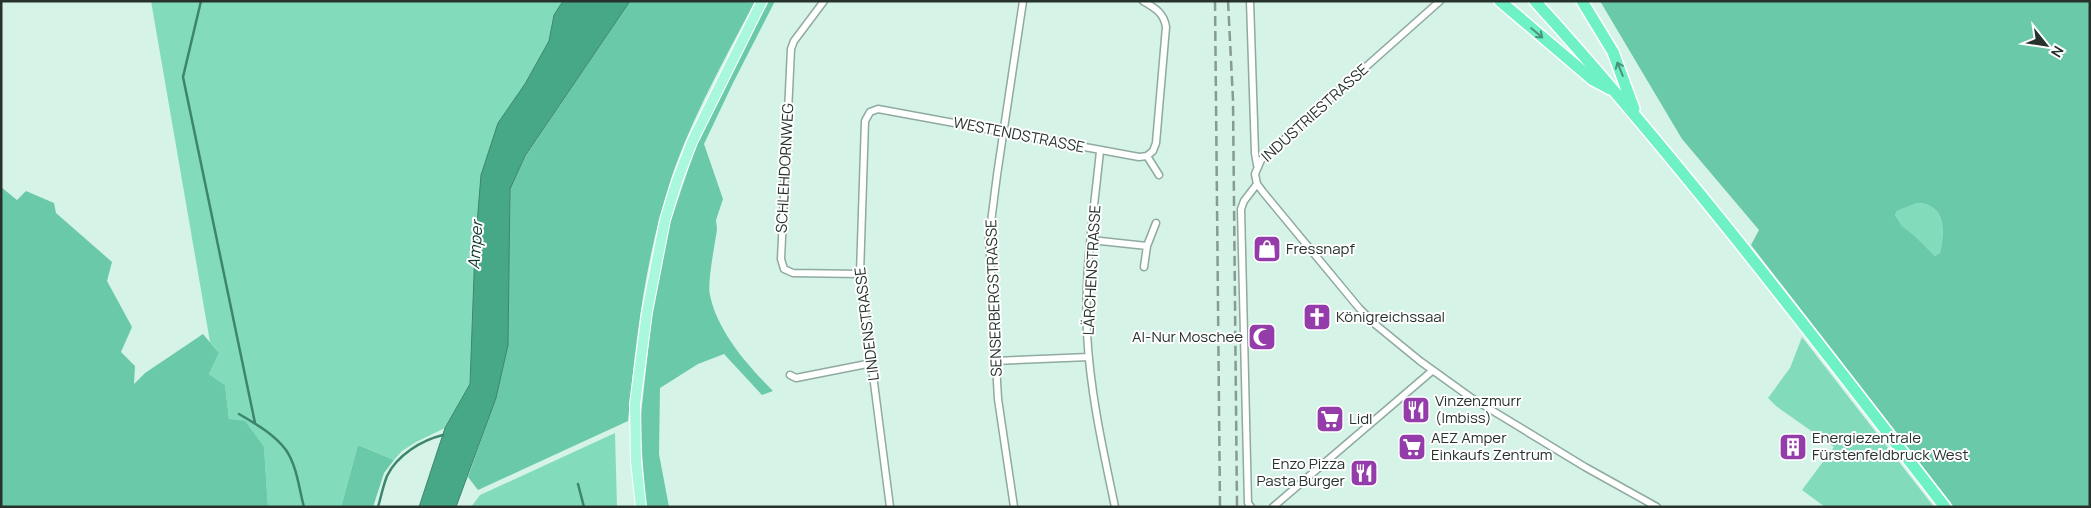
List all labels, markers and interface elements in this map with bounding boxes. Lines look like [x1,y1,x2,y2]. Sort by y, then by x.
north arrow [2021,20,2071,70]
one-way arrow [1531,27,1544,38]
text: N [2047,43,2068,61]
street label: INDUSTRIESTRASSE [1257,59,1373,166]
one-way arrow [1615,62,1624,77]
street label: SCHLEHDORNWEG [771,102,798,233]
street label: WESTENDSTRASSE [952,111,1087,158]
street label: LÄRCHENSTRASSE [1078,204,1105,336]
water label: Amper [462,218,488,270]
street label: SENSERBERGSTRASSE [980,219,1007,377]
shop icon: Fressnapf [1252,234,1282,264]
place label: Fressnapf [1286,238,1355,259]
street label: LINDENSTRASSE [849,266,884,382]
church icon: Königreichssaal [1302,302,1332,332]
place label: Königreichssaal [1336,306,1445,327]
mosque icon: Al-Nur Moschee [1247,322,1277,352]
place label: Al-Nur Moschee [1132,326,1243,347]
place label: Vinzenzmurr (Imbiss) [1435,390,1522,428]
restaurant icon: Vinzenzmurr (Imbiss) [1401,395,1431,425]
supermarket icon: Lidl [1315,404,1345,434]
place label: Lidl [1349,408,1373,429]
place label: AEZ Amper Einkaufs Zentrum [1431,427,1553,465]
place label: Energiezentrale Fürstenfeldbruck West [1812,427,1969,465]
supermarket icon: AEZ Amper Einkaufs Zentrum [1397,432,1427,462]
building icon: Energiezentrale Fürstenfeldbruck West [1778,432,1808,462]
place label: Enzo Pizza Pasta Burger [1256,453,1346,491]
restaurant icon: Enzo Pizza Pasta Burger [1349,458,1379,488]

